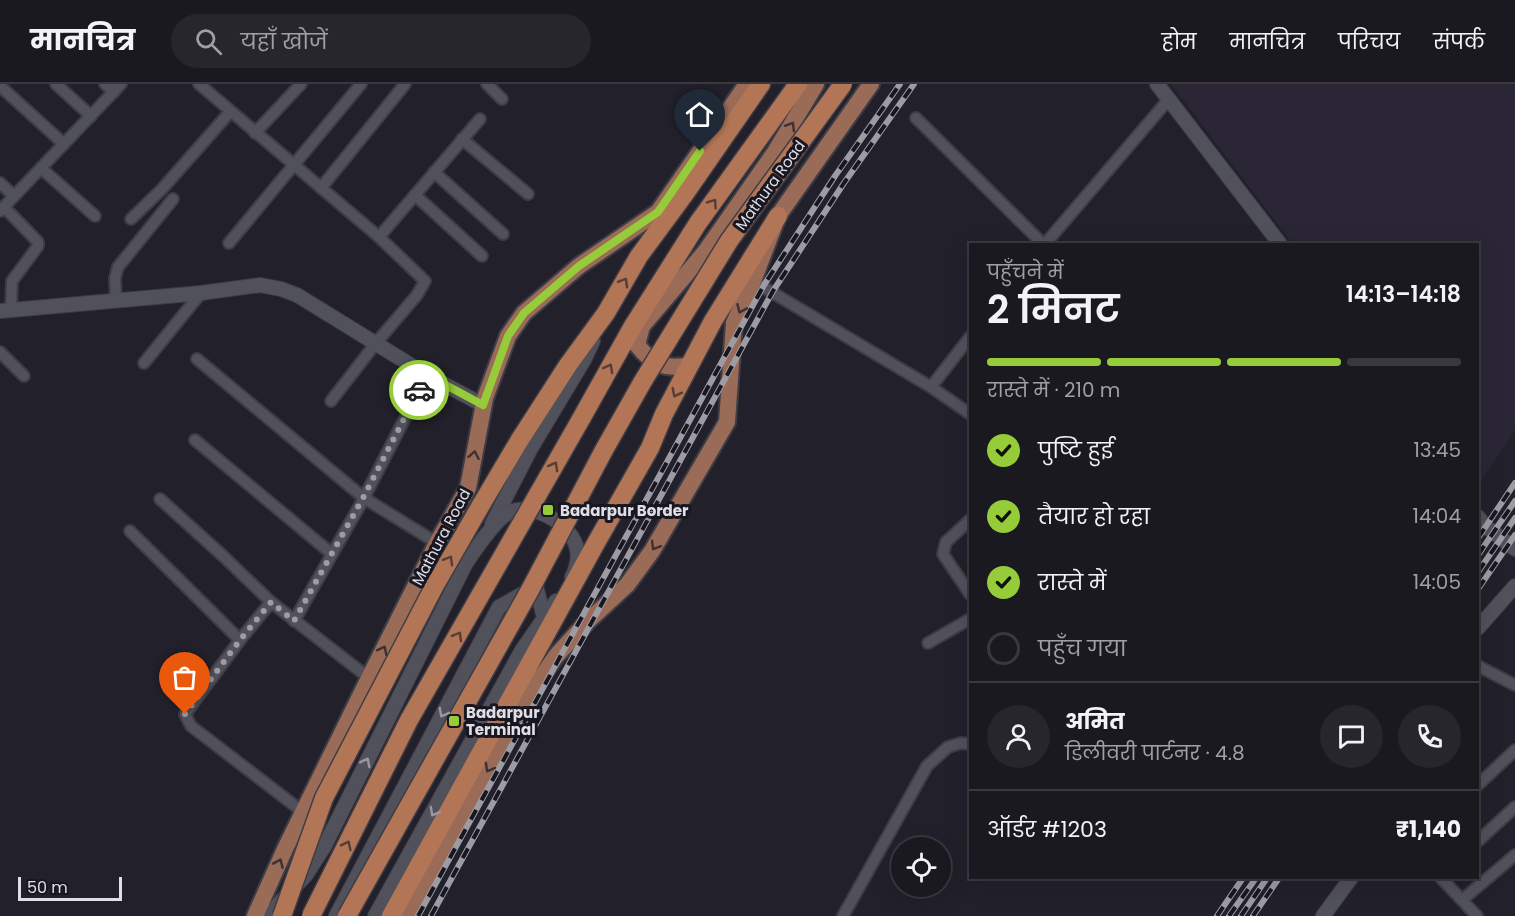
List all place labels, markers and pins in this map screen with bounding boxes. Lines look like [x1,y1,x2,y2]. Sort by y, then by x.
pin [674,89,725,151]
place label: Badarpur Border [560,500,689,521]
marker: Badarpur Border [541,503,555,517]
pin [159,652,210,714]
place label: Badarpur Terminal [466,702,540,740]
marker: Badarpur Terminal [447,714,461,728]

